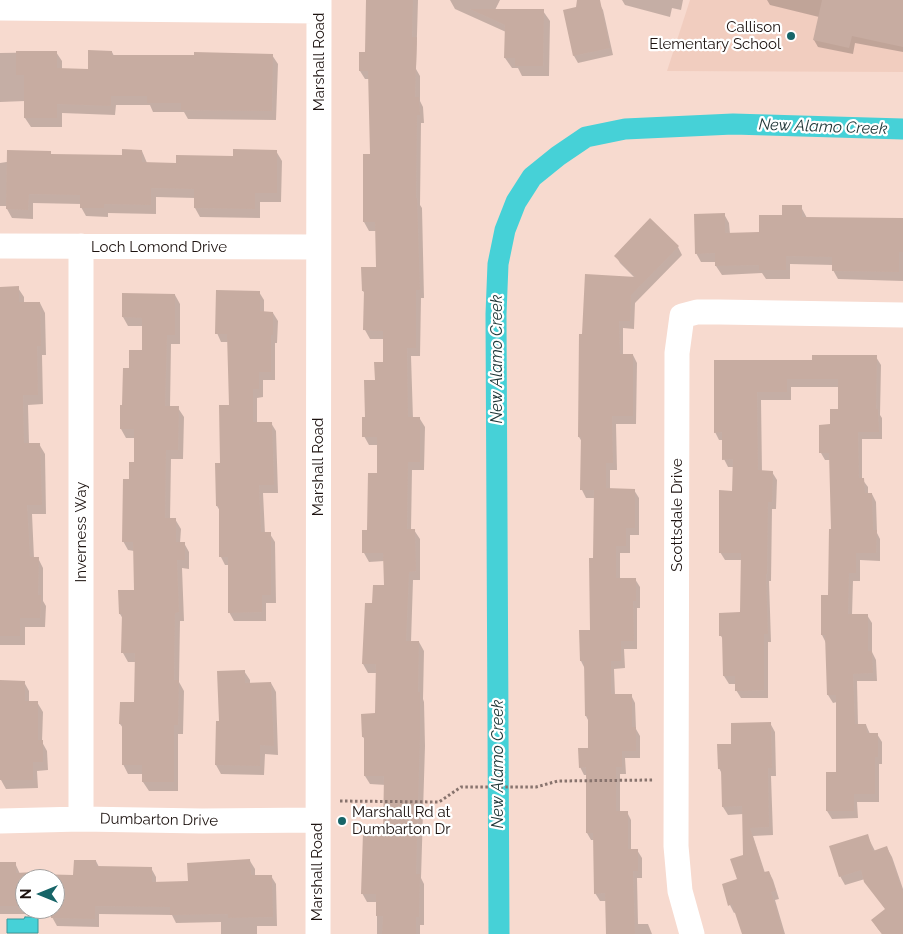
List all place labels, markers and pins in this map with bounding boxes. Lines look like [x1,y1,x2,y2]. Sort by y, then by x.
place label: Callison Elementary School [649,18,781,53]
marker: Callison Elementary School [785,30,797,42]
place label: Marshall Rd at Dumbarton Dr [352,803,451,838]
marker: Marshall Rd at Dumbarton Dr [336,815,348,827]

